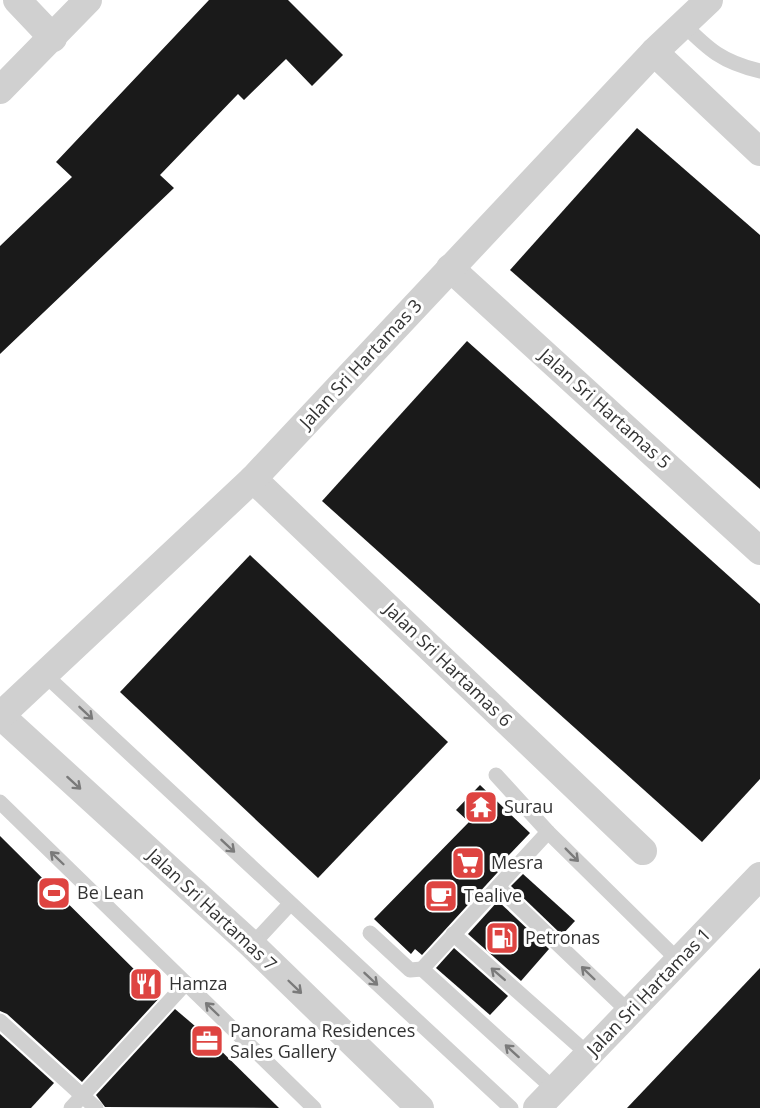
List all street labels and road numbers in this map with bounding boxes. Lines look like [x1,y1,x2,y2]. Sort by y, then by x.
street label: Jalan Sri Hartamas 3 [293,293,427,435]
street label: Jalan Sri Hartamas 5 [533,342,676,474]
street label: Jalan Sri Hartamas 6 [378,596,518,732]
street label: Jalan Sri Hartamas 7 [141,842,283,976]
street label: Jalan Sri Hartamas 1 [580,922,716,1062]

